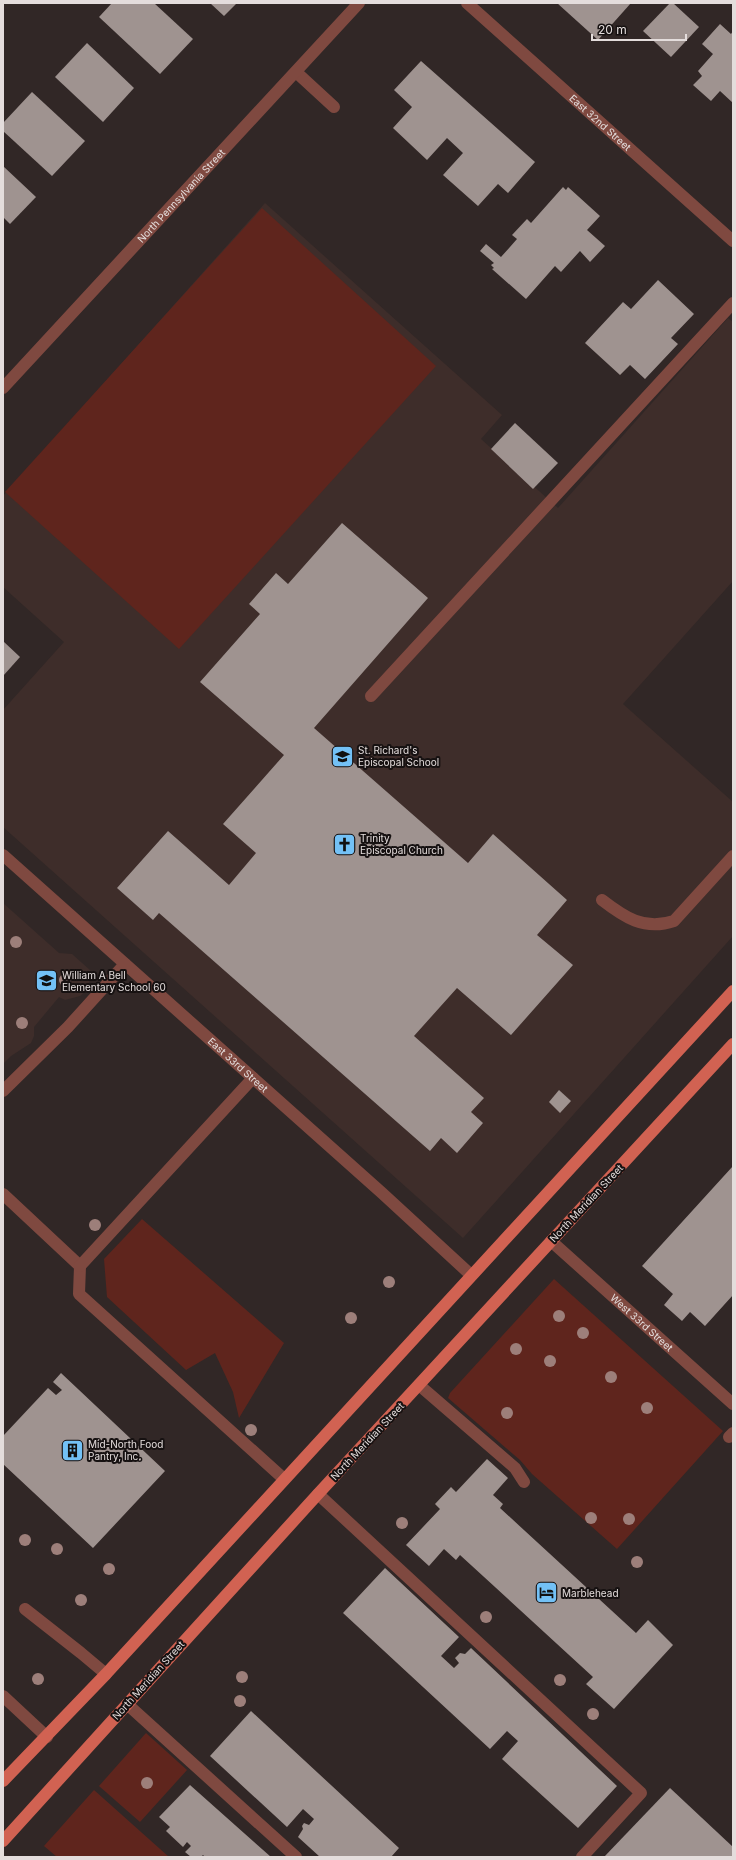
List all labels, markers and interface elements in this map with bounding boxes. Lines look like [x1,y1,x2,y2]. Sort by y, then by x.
scale bar [592,16,686,42]
text: 20 m [598,22,627,37]
street label: East 32nd Street [567,92,634,153]
street label: North Pennsylvania Street [135,146,228,245]
school or university icon: St. Richard's Episcopal School [329,743,355,769]
place label: St. Richard's Episcopal School [358,744,439,768]
church icon: Trinity Episcopal Church [332,831,358,857]
place label: Trinity Episcopal Church [360,832,443,856]
school or university icon: William A Bell Elementary School 60 [34,968,60,994]
place label: William A Bell Elementary School 60 [62,969,166,993]
street label: East 33rd Street [206,1035,271,1095]
street label: North Meridian Street [547,1161,626,1244]
street label: West 33rd Street [608,1291,676,1354]
street label: North Meridian Street [328,1399,407,1482]
building icon: Mid-North Food Pantry, Inc. [60,1437,86,1463]
place label: Mid-North Food Pantry, Inc. [88,1438,163,1462]
hotel icon: Marblehead [534,1580,560,1606]
place label: Marblehead [562,1587,619,1599]
street label: North Meridian Street [109,1638,187,1722]

